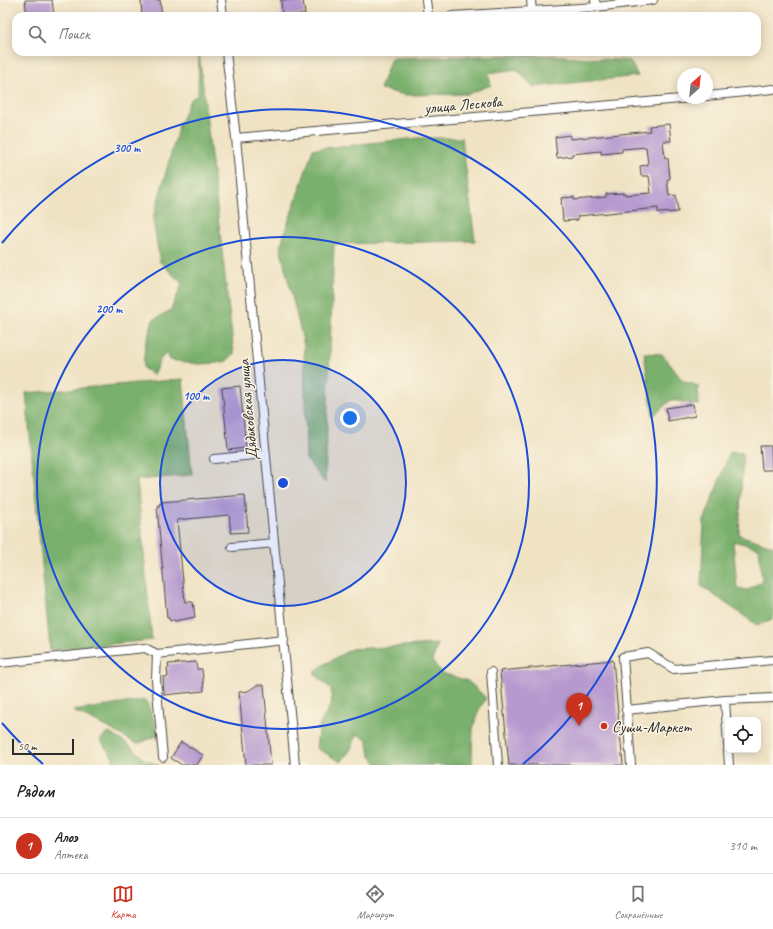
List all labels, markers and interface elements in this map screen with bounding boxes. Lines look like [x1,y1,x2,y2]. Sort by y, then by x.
search box [12,12,761,56]
icon: search [26,23,48,45]
text: Поиск [58,25,90,44]
north arrow [677,68,713,104]
street label: улица Лескова [422,92,504,118]
text: 300 m [114,140,141,156]
text: 200 m [96,301,123,317]
street label: Дядьковская улица [234,358,262,461]
text: 100 m [183,388,210,404]
your location [340,408,360,428]
centre of rings [276,476,290,490]
pin: 1 [566,693,592,726]
place label: Суши-Маркет [612,717,693,737]
map controls [725,717,761,753]
button: locate [725,717,761,753]
marker: Суши-Маркет [599,721,609,731]
scale bar [12,737,74,756]
text: 50 m [18,739,37,753]
text: Рядом [16,781,54,802]
text: Алоэ [54,828,78,847]
text: 1 [26,838,32,854]
text: 310 m [729,838,757,854]
text: Аптека [54,847,88,863]
tab: Карта [111,883,136,921]
tab: Маршрут [357,883,393,921]
tab: Сохранённые [615,883,662,921]

